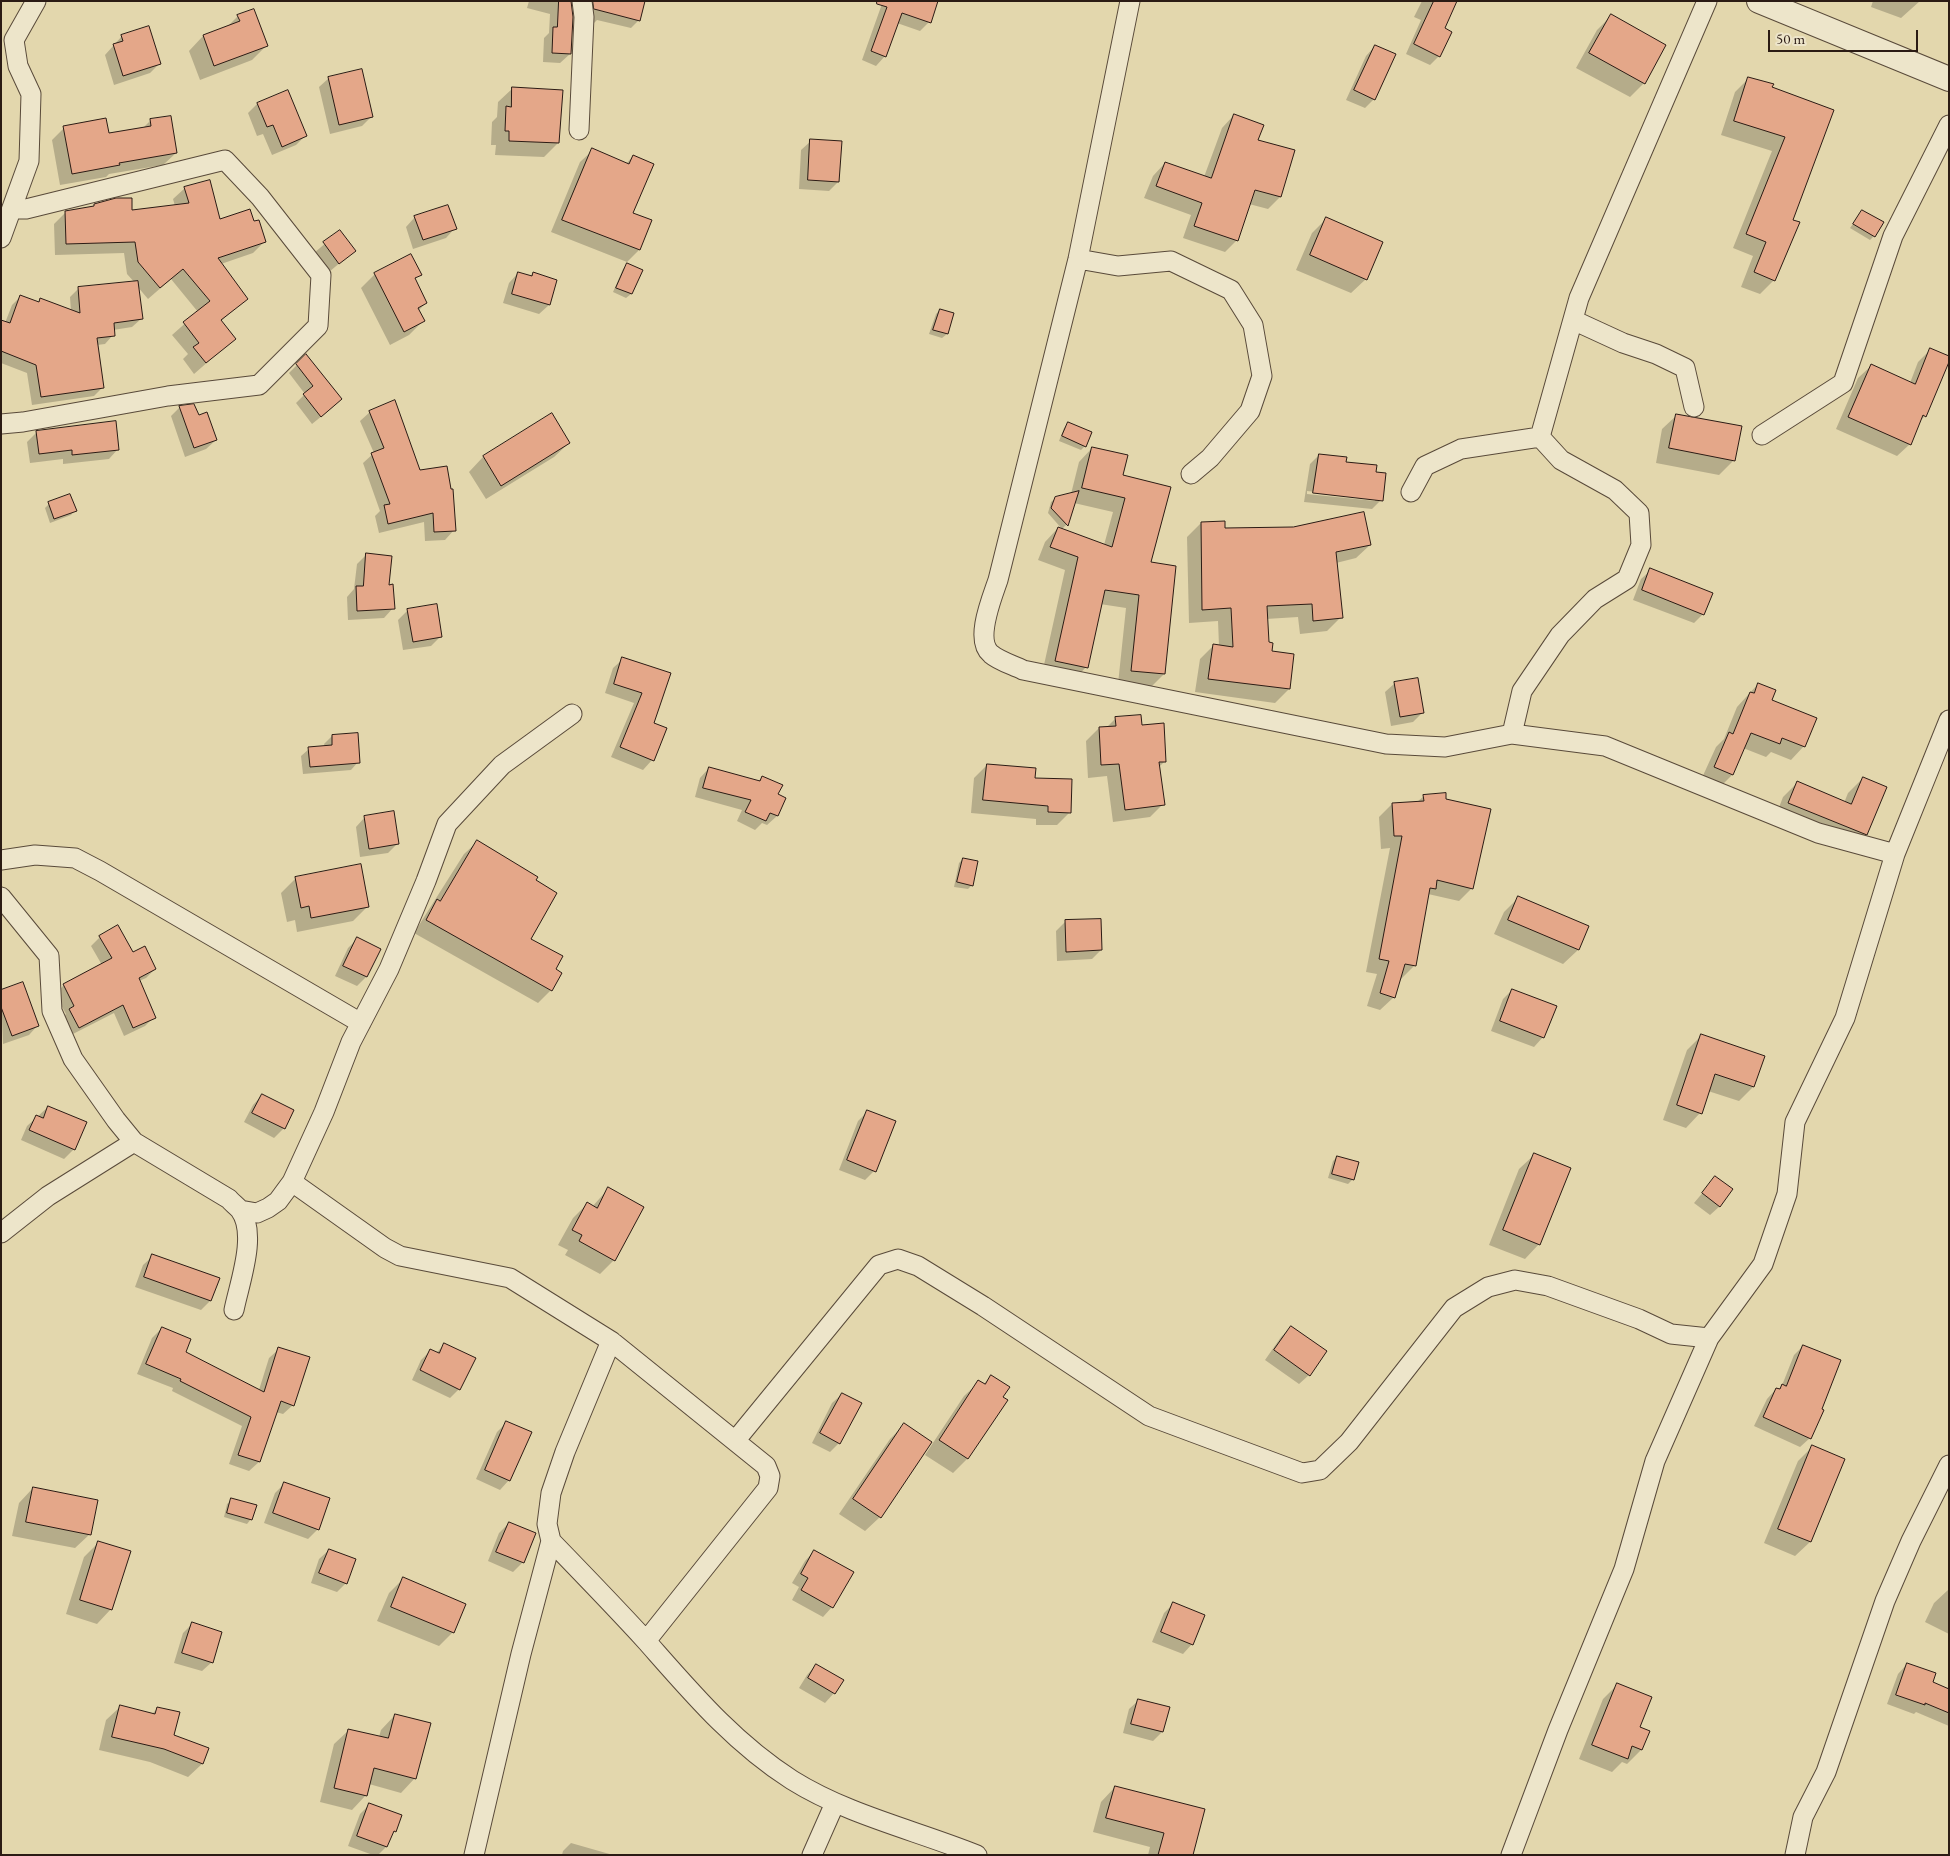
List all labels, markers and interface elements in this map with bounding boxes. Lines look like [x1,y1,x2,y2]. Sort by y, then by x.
scale bar [1770,20,1920,52]
text: 50 m [1776,29,1805,48]

